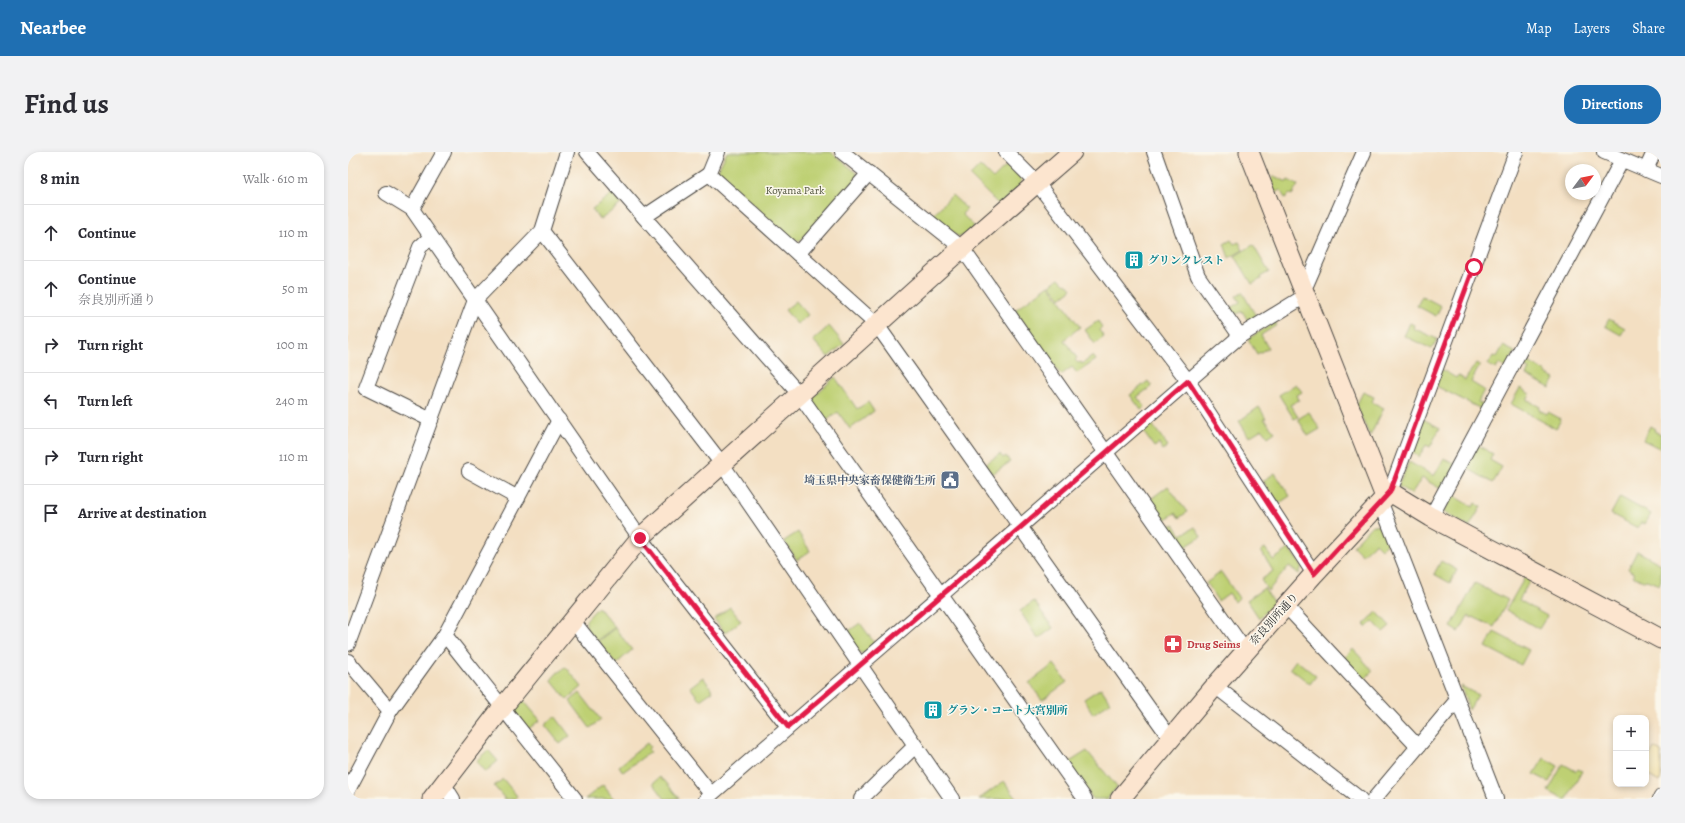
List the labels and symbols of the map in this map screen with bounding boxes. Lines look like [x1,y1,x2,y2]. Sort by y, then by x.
north arrow [1565,164,1601,200]
park label: Koyama Park [766,183,825,198]
building icon: グリンクレスト [1123,249,1145,271]
place label: グリンクレスト [1148,253,1224,268]
route start [1465,258,1483,276]
public building icon: 埼玉県中央家畜保健衛生所 [939,469,961,491]
place label: 埼玉県中央家畜保健衛生所 [804,473,936,488]
route end [631,529,649,547]
street label: 奈良別所通り [1246,589,1302,649]
pharmacy icon: Drug Seims [1162,633,1184,655]
place label: Drug Seims [1187,637,1241,652]
building icon: グラン・コート大宮別所 [922,699,944,721]
place label: グラン・コート大宮別所 [947,703,1068,718]

